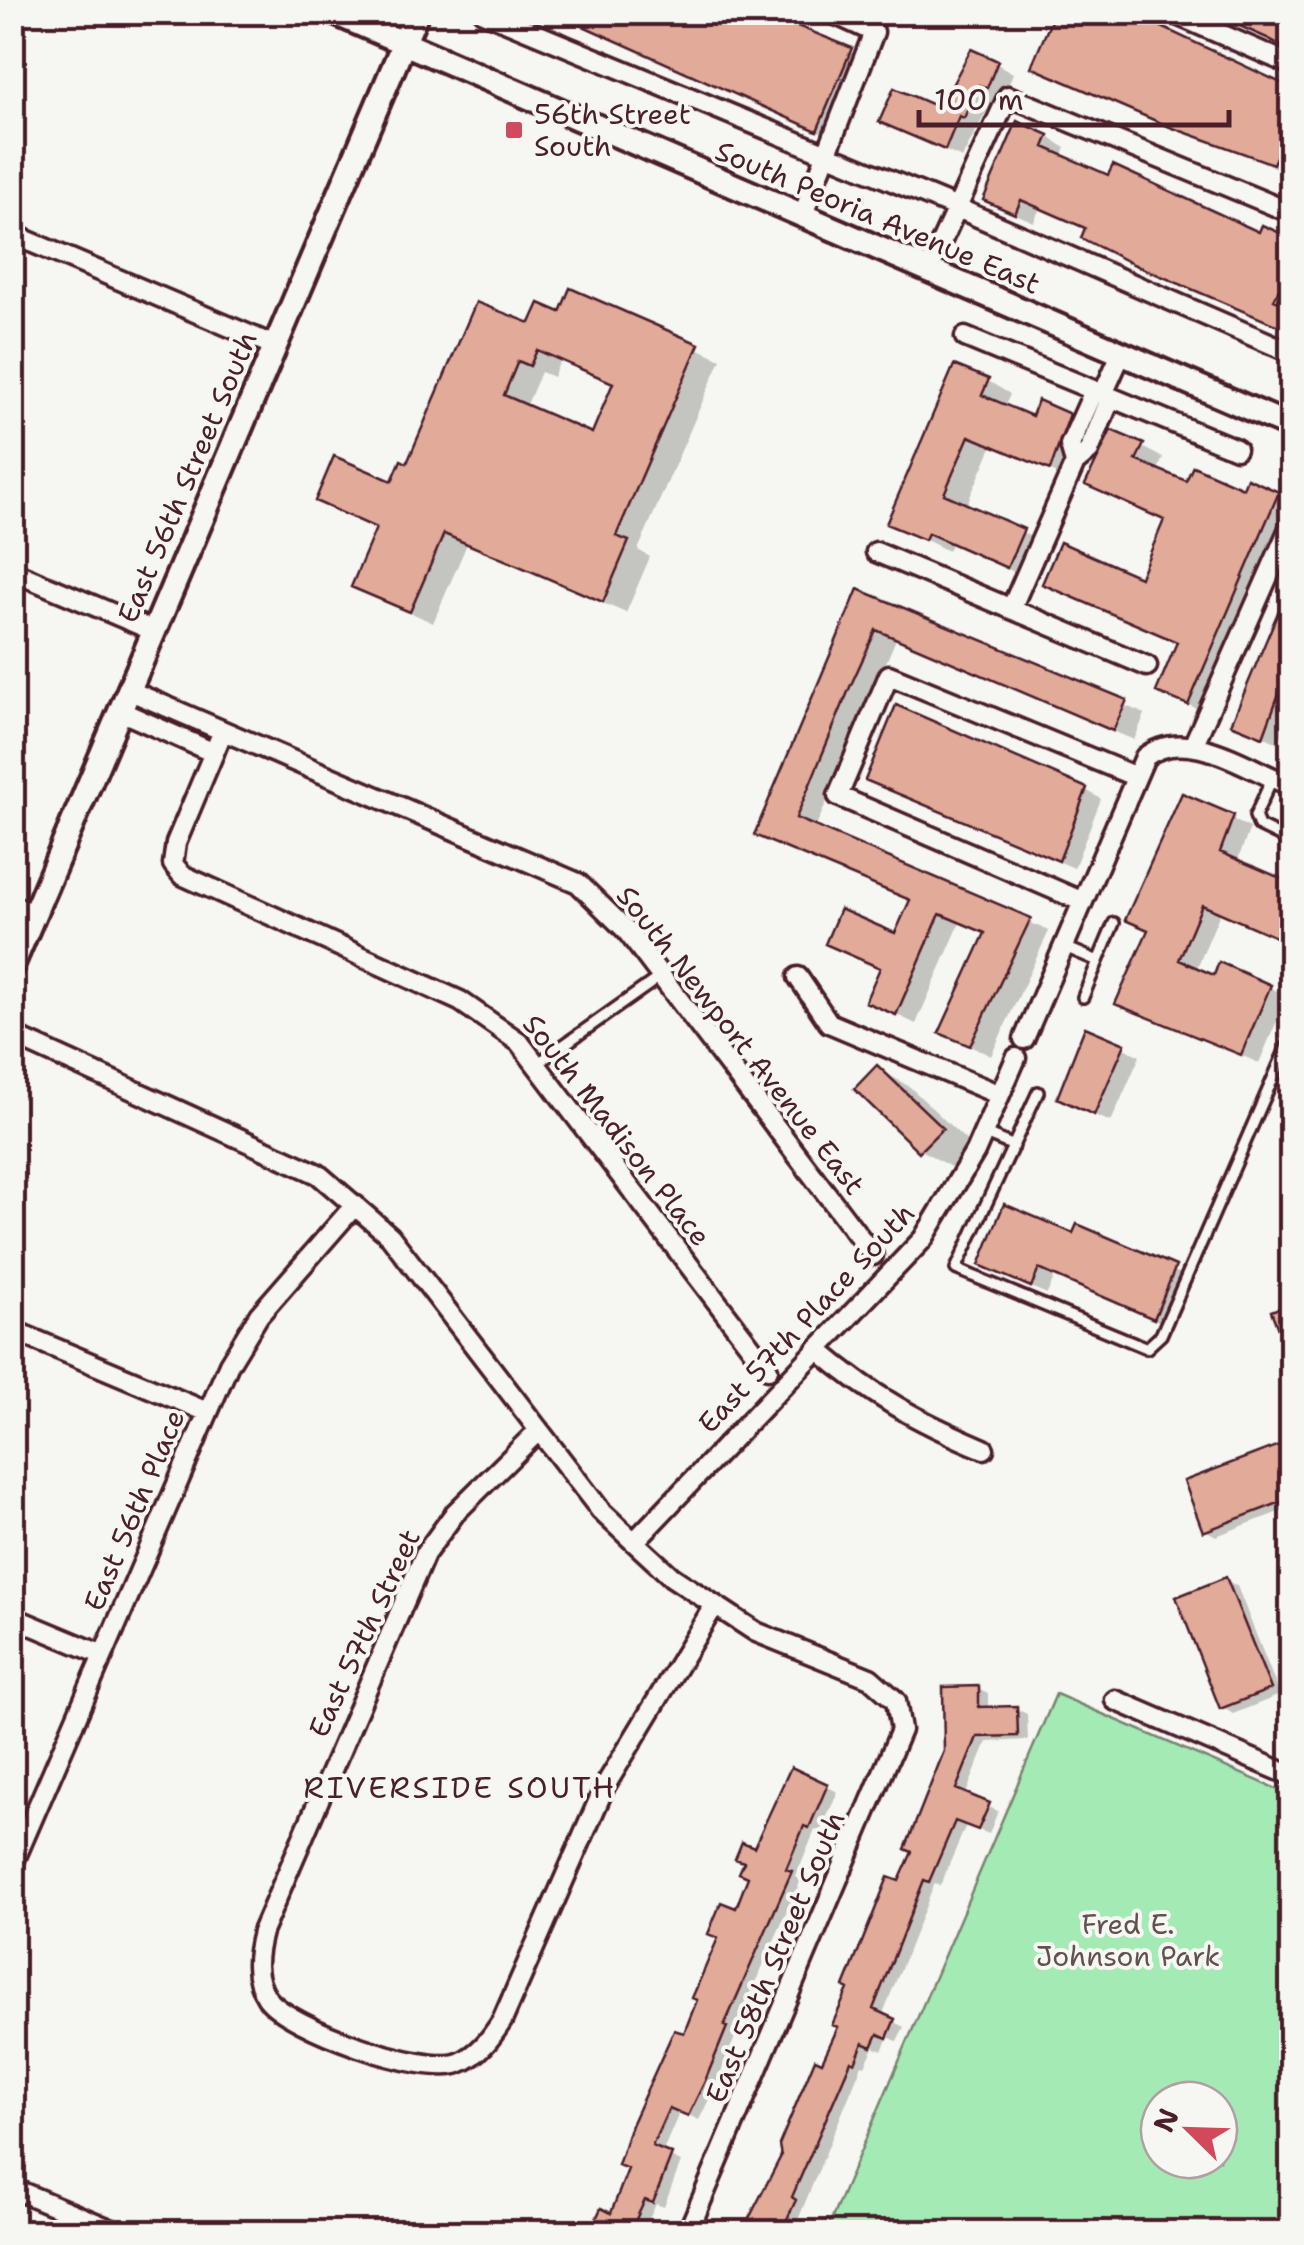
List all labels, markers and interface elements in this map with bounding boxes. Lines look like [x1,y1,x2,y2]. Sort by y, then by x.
scale bar [919,65,1229,127]
text: 100 m [934,79,1024,120]
place label: 56th Street South [534,95,691,165]
marker: 56th Street South [503,119,525,141]
street label: South Peoria Avenue East [710,131,1046,303]
street label: East 56th Street South [108,325,266,629]
street label: South Newport Avenue East [608,878,874,1202]
street label: South Madison Place [514,1006,720,1254]
street label: East 57th Place South [689,1195,923,1441]
street label: East 56th Place [74,1403,194,1617]
street label: East 57th Street [299,1523,429,1743]
district label: RIVERSIDE SOUTH [303,1767,617,1808]
street label: East 58th Street South [696,1805,854,2109]
park label: Fred E. Johnson Park [1036,1905,1220,1975]
north arrow [1139,2080,1239,2180]
text: N [1144,2103,1188,2138]

